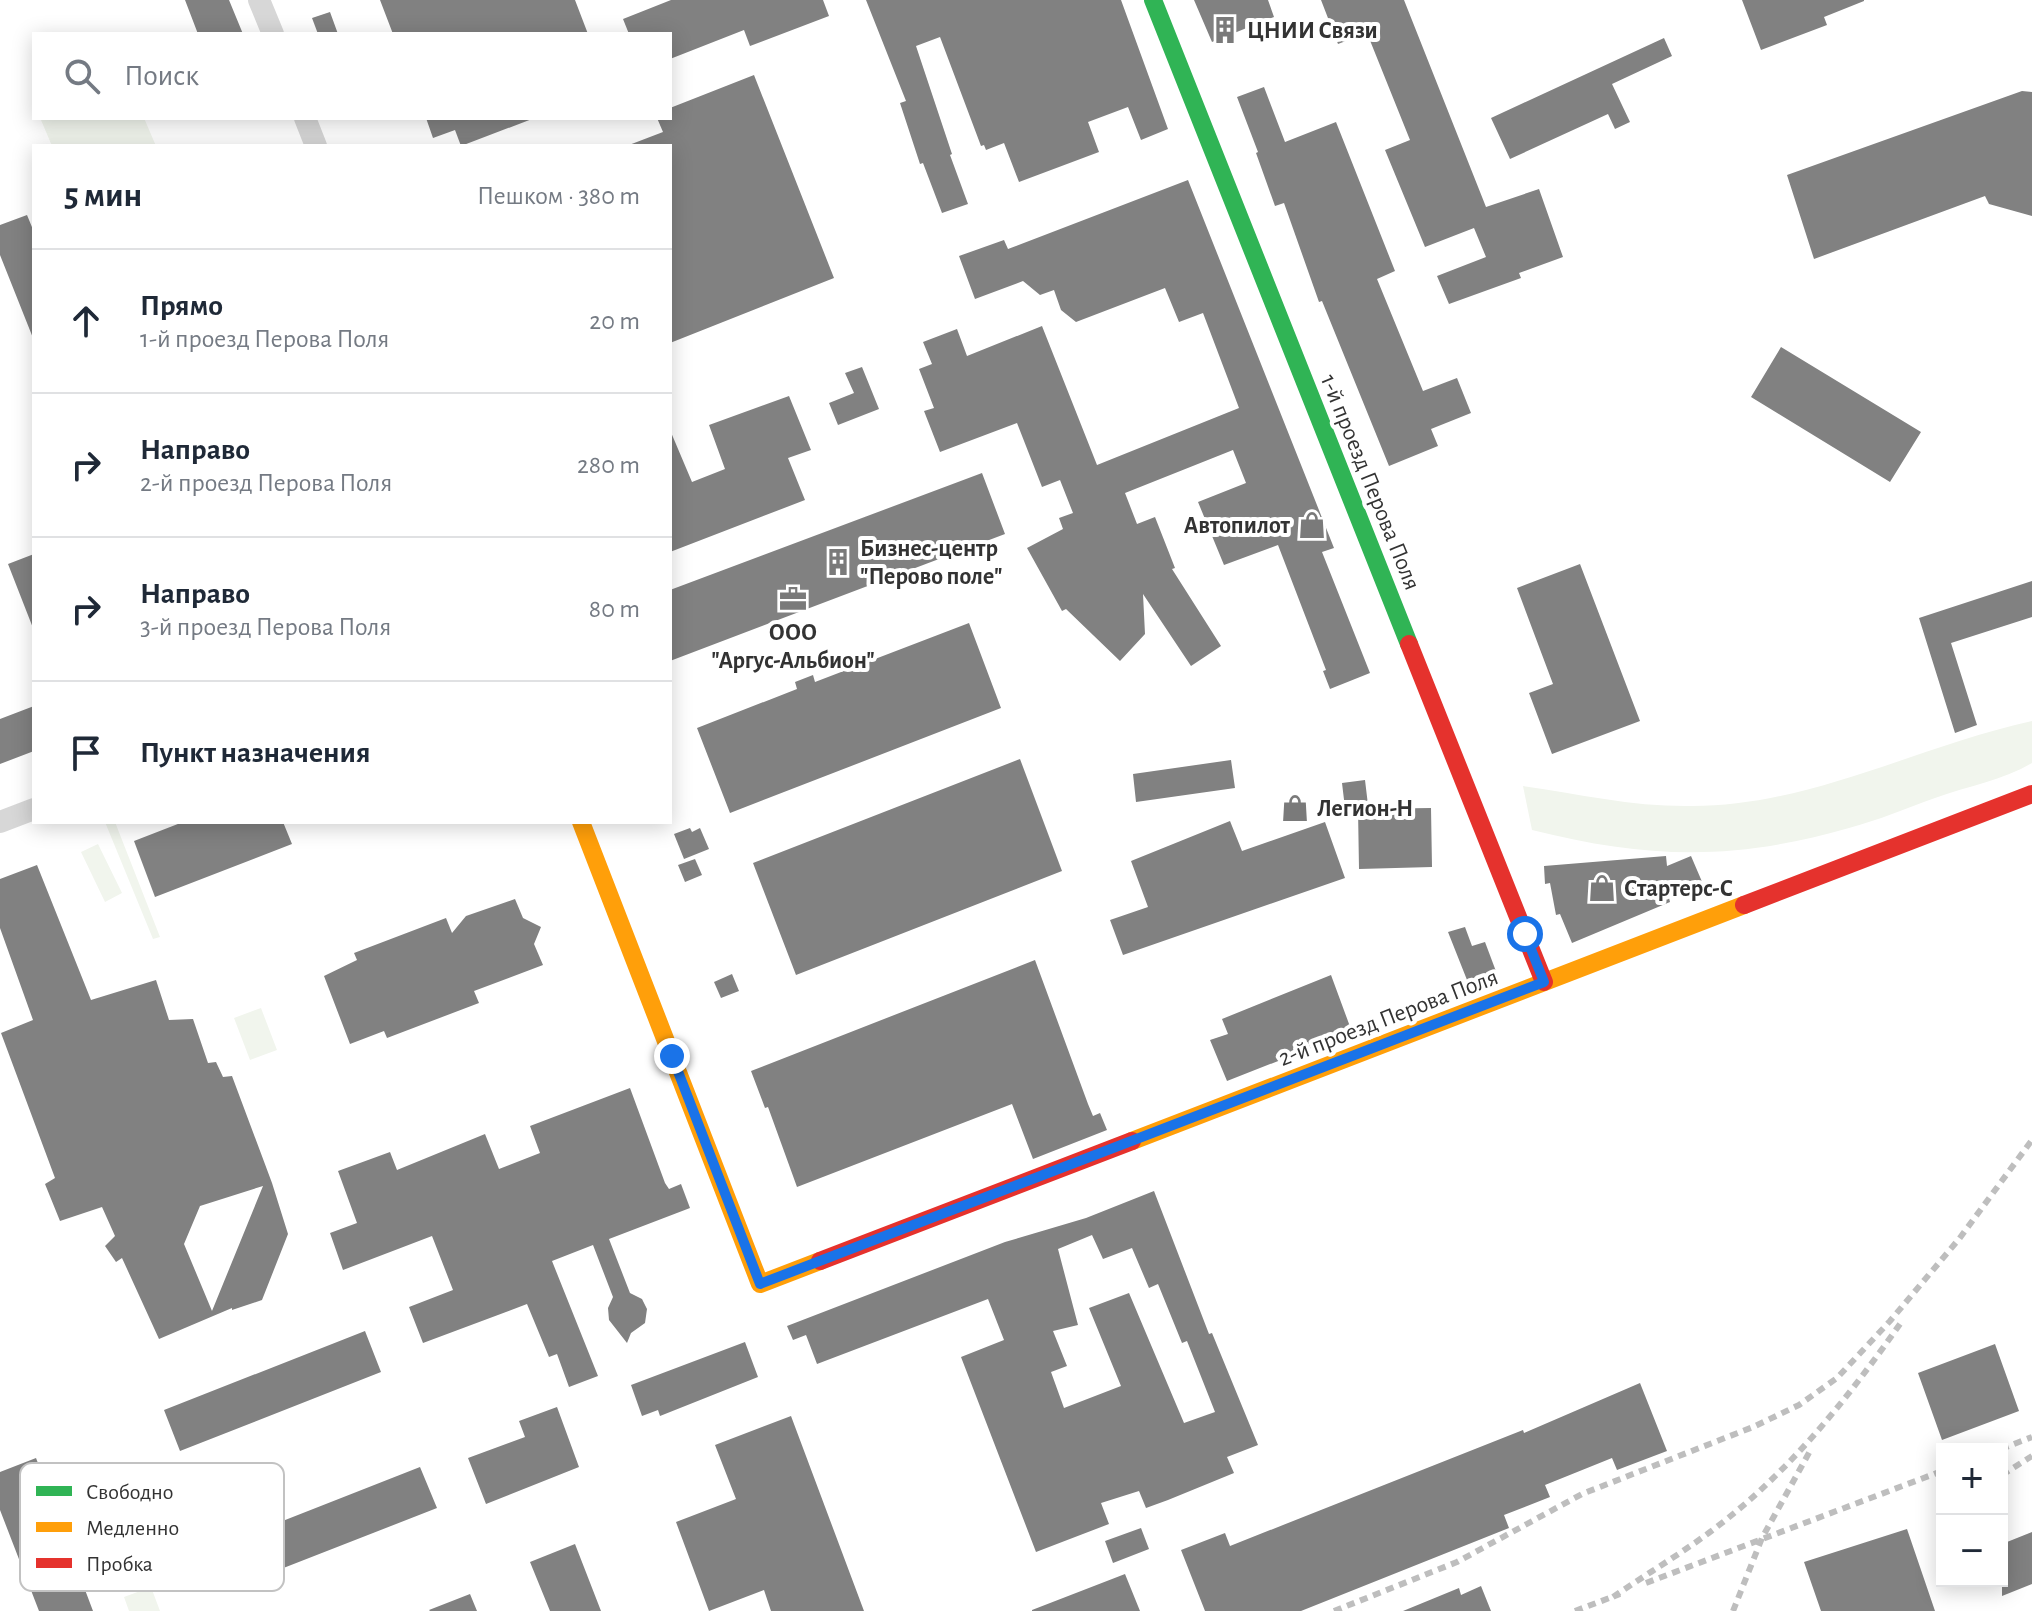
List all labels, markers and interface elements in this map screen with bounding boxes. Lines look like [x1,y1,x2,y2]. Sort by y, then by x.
building icon: ЦНИИ Связи [1210,15,1240,45]
place label: ЦНИИ Связи [1247,19,1378,43]
search box [32,32,672,120]
icon: search [60,54,104,98]
text: Поиск [124,61,199,91]
text: 5 мин [64,179,142,213]
text: Пешком · 380 m [477,183,640,209]
text: Прямо [140,291,223,321]
icon: ahead [64,299,108,343]
text: 20 m [589,308,640,334]
text: 1-й проезд Перова Поля [140,326,389,352]
street label: 1-й проезд Перова Поля [1316,371,1424,594]
text: Направо [140,435,250,465]
icon: right [64,443,108,487]
text: 280 m [577,452,640,478]
text: 2-й проезд Перова Поля [140,470,392,496]
shop icon: Автопилот [1297,510,1327,540]
place label: Автопилот [1184,514,1291,538]
place label: Бизнес-центр "Перово поле" [860,537,1002,589]
building icon: Бизнес-центр "Перово поле" [823,547,853,577]
text: Направо [140,579,250,609]
office icon: ООО "Аргус-Альбион" [778,584,808,614]
icon: right [64,587,108,631]
text: 80 m [589,596,640,622]
text: 3-й проезд Перова Поля [140,614,391,640]
place label: ООО "Аргус-Альбион" [711,621,875,673]
icon: arrive [64,731,108,775]
text: Пункт назначения [140,738,371,768]
shop icon: Легион-Н [1280,793,1310,823]
place label: Легион-Н [1317,797,1413,821]
shop icon: Стартерс-С [1587,873,1617,903]
place label: Стартерс-С [1624,877,1733,901]
route start [1507,916,1543,952]
street label: 2-й проезд Перова Поля [1275,965,1501,1071]
route end [654,1038,690,1074]
map controls [1936,1443,2008,1587]
button: + [1936,1443,2008,1515]
legend [20,1463,284,1591]
text: Свободно [86,1481,174,1503]
button: − [1936,1515,2008,1587]
text: Медленно [86,1517,179,1539]
text: Пробка [86,1553,153,1575]

